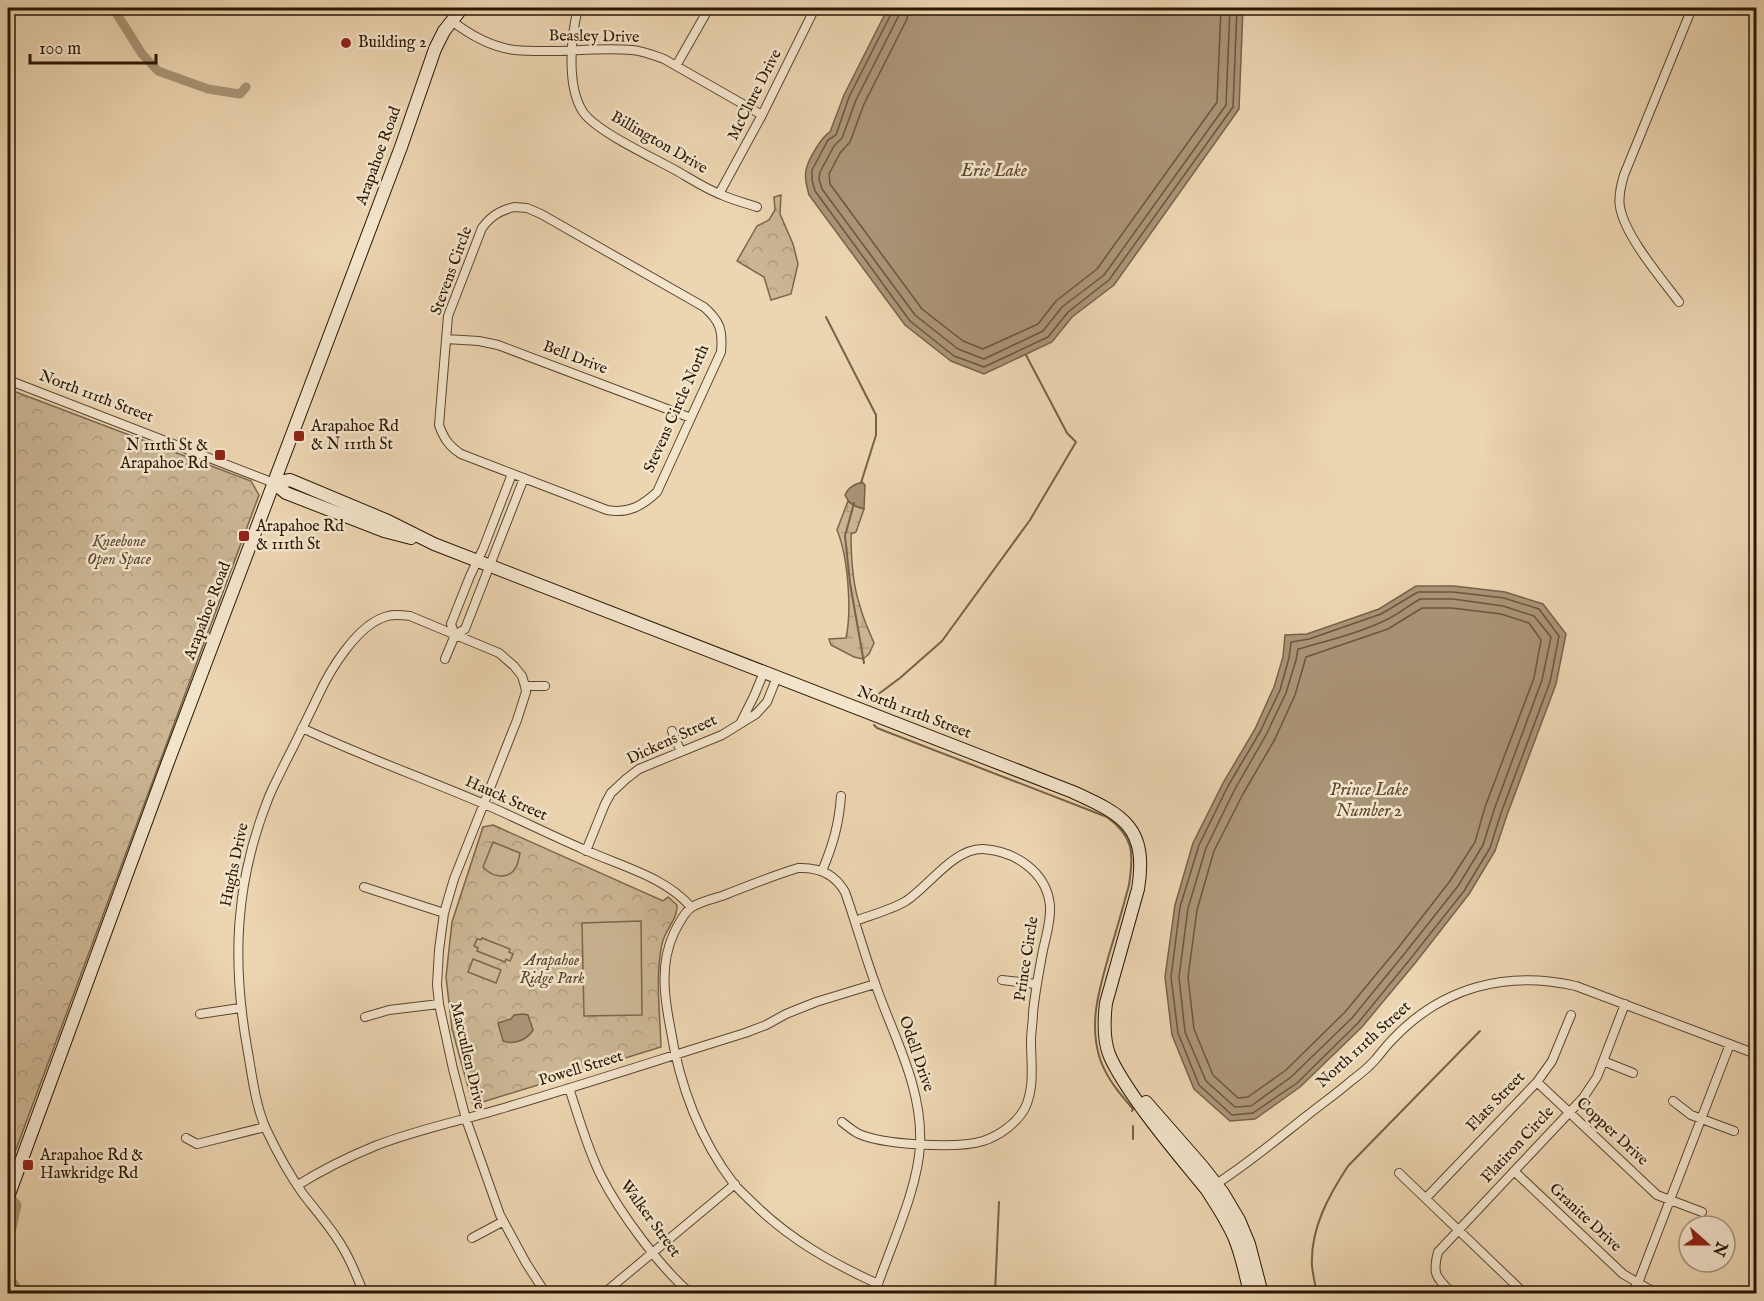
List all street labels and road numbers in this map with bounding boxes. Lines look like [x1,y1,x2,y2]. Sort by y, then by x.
street label: Beasley Drive [548,26,640,48]
street label: McClure Drive [723,46,787,144]
street label: Arapahoe Road [352,104,406,209]
street label: Billington Drive [607,107,711,179]
street label: Stevens Circle [427,224,477,318]
street label: Bell Drive [540,337,610,379]
street label: Stevens Circle North [640,341,714,476]
street label: North 111th Street [36,366,156,428]
street label: Arapahoe Road [180,559,236,664]
street label: North 111th Street [854,682,974,744]
street label: Dickens Street [624,710,721,770]
street label: Hauck Street [462,772,551,826]
street label: Hughs Drive [216,821,254,909]
street label: Prince Circle [1010,915,1044,1003]
street label: North 111th Street [1313,997,1416,1093]
street label: Maccullen Drive [445,1000,489,1112]
street label: Odell Drive [894,1014,938,1094]
street label: Powell Street [536,1047,626,1091]
street label: Flats Street [1462,1067,1530,1136]
street label: Copper Drive [1572,1094,1652,1170]
street label: Flatiron Circle [1477,1102,1559,1188]
street label: Walker Street [615,1177,685,1262]
street label: Granite Drive [1545,1179,1625,1257]

